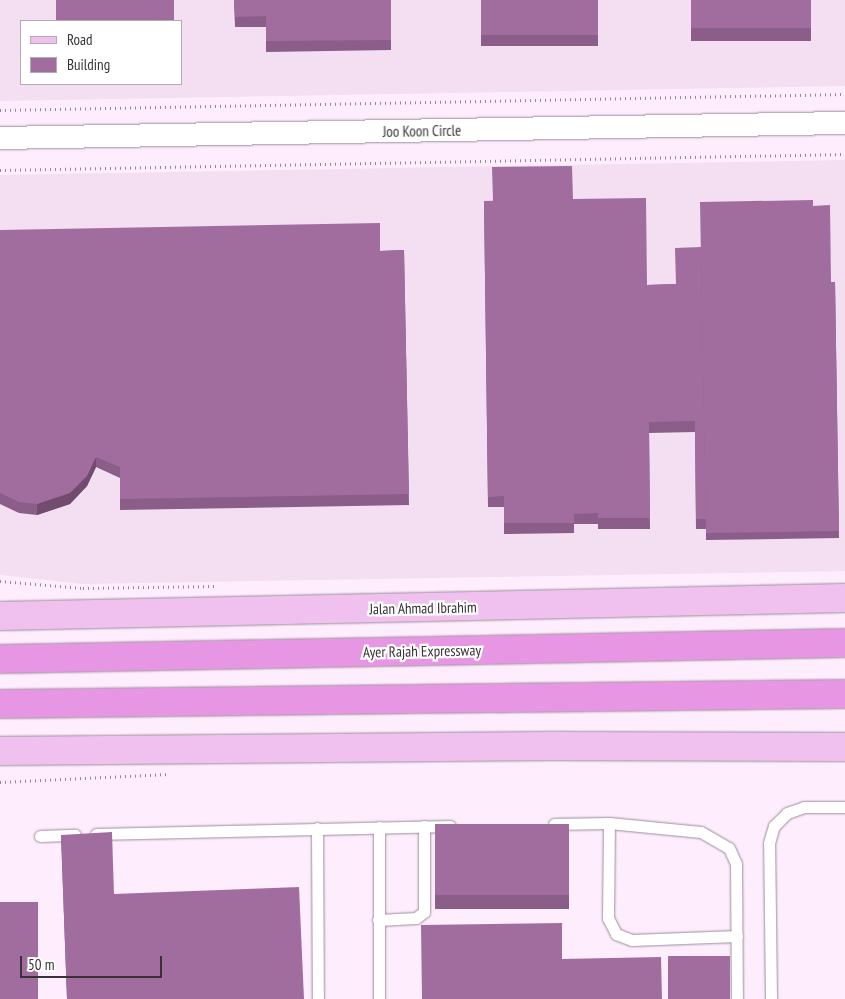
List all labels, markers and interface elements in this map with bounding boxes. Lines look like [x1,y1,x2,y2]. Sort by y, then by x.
legend [20,20,182,85]
text: Road [67,30,93,49]
text: Building [67,55,110,74]
street label: Joo Koon Circle [383,121,461,141]
street label: Jalan Ahmad Ibrahim [369,598,477,618]
street label: Ayer Rajah Expressway [363,641,481,661]
scale bar [22,946,165,978]
text: 50 m [28,955,54,974]

